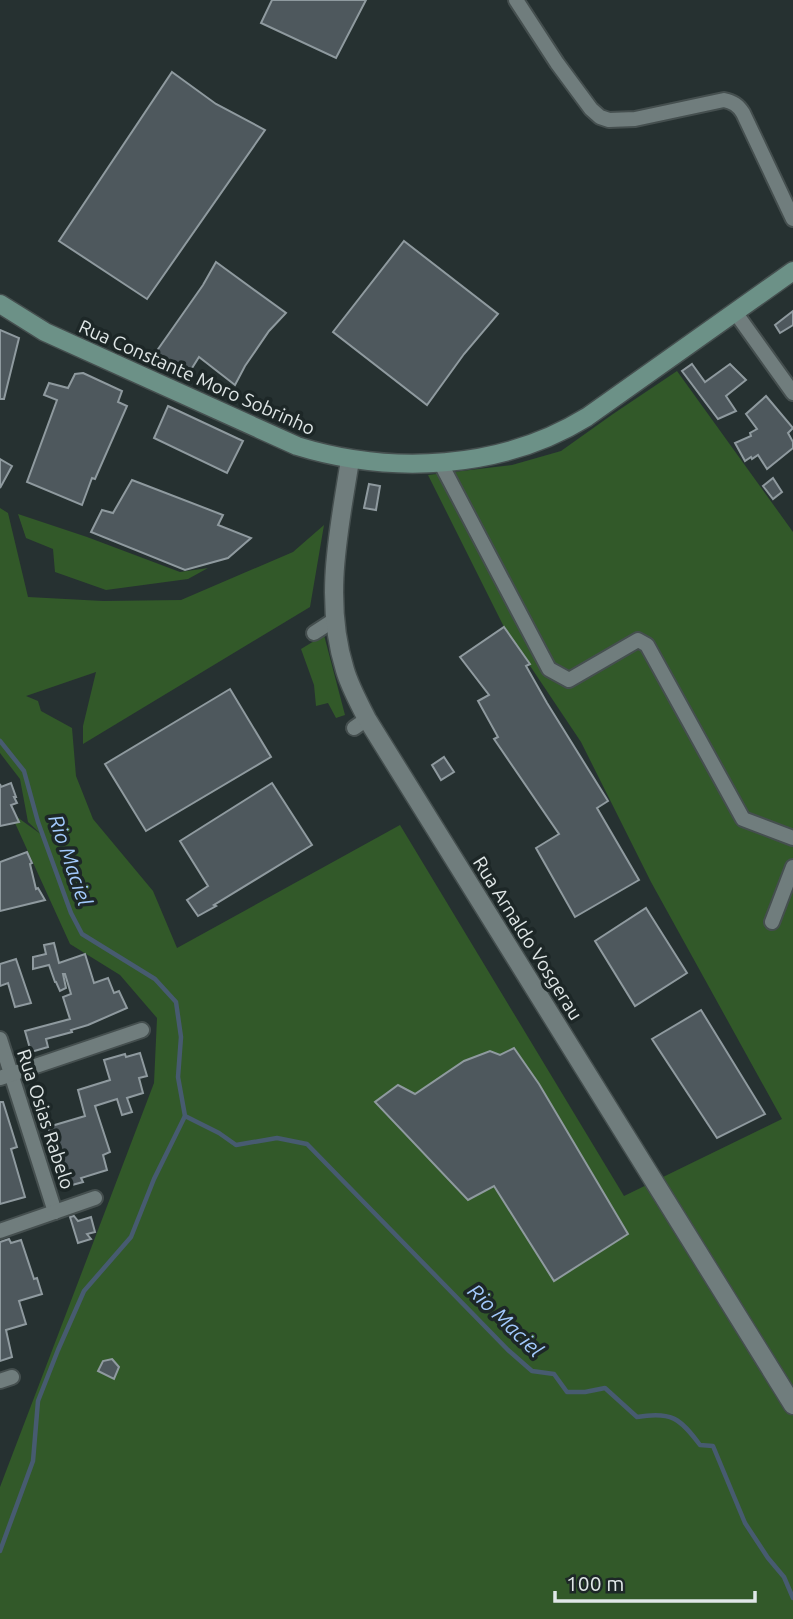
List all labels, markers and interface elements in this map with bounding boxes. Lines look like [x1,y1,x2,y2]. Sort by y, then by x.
street label: Rua Constante Moro Sobrinho [76,315,318,439]
water label: Rio Maciel [44,811,98,909]
street label: Rua Arnaldo Vosgerau [469,852,587,1024]
street label: Rua Osias Rabelo [13,1046,79,1192]
water label: Rio Maciel [463,1278,549,1362]
scale bar [555,1560,754,1604]
text: 100 m [566,1571,624,1595]

